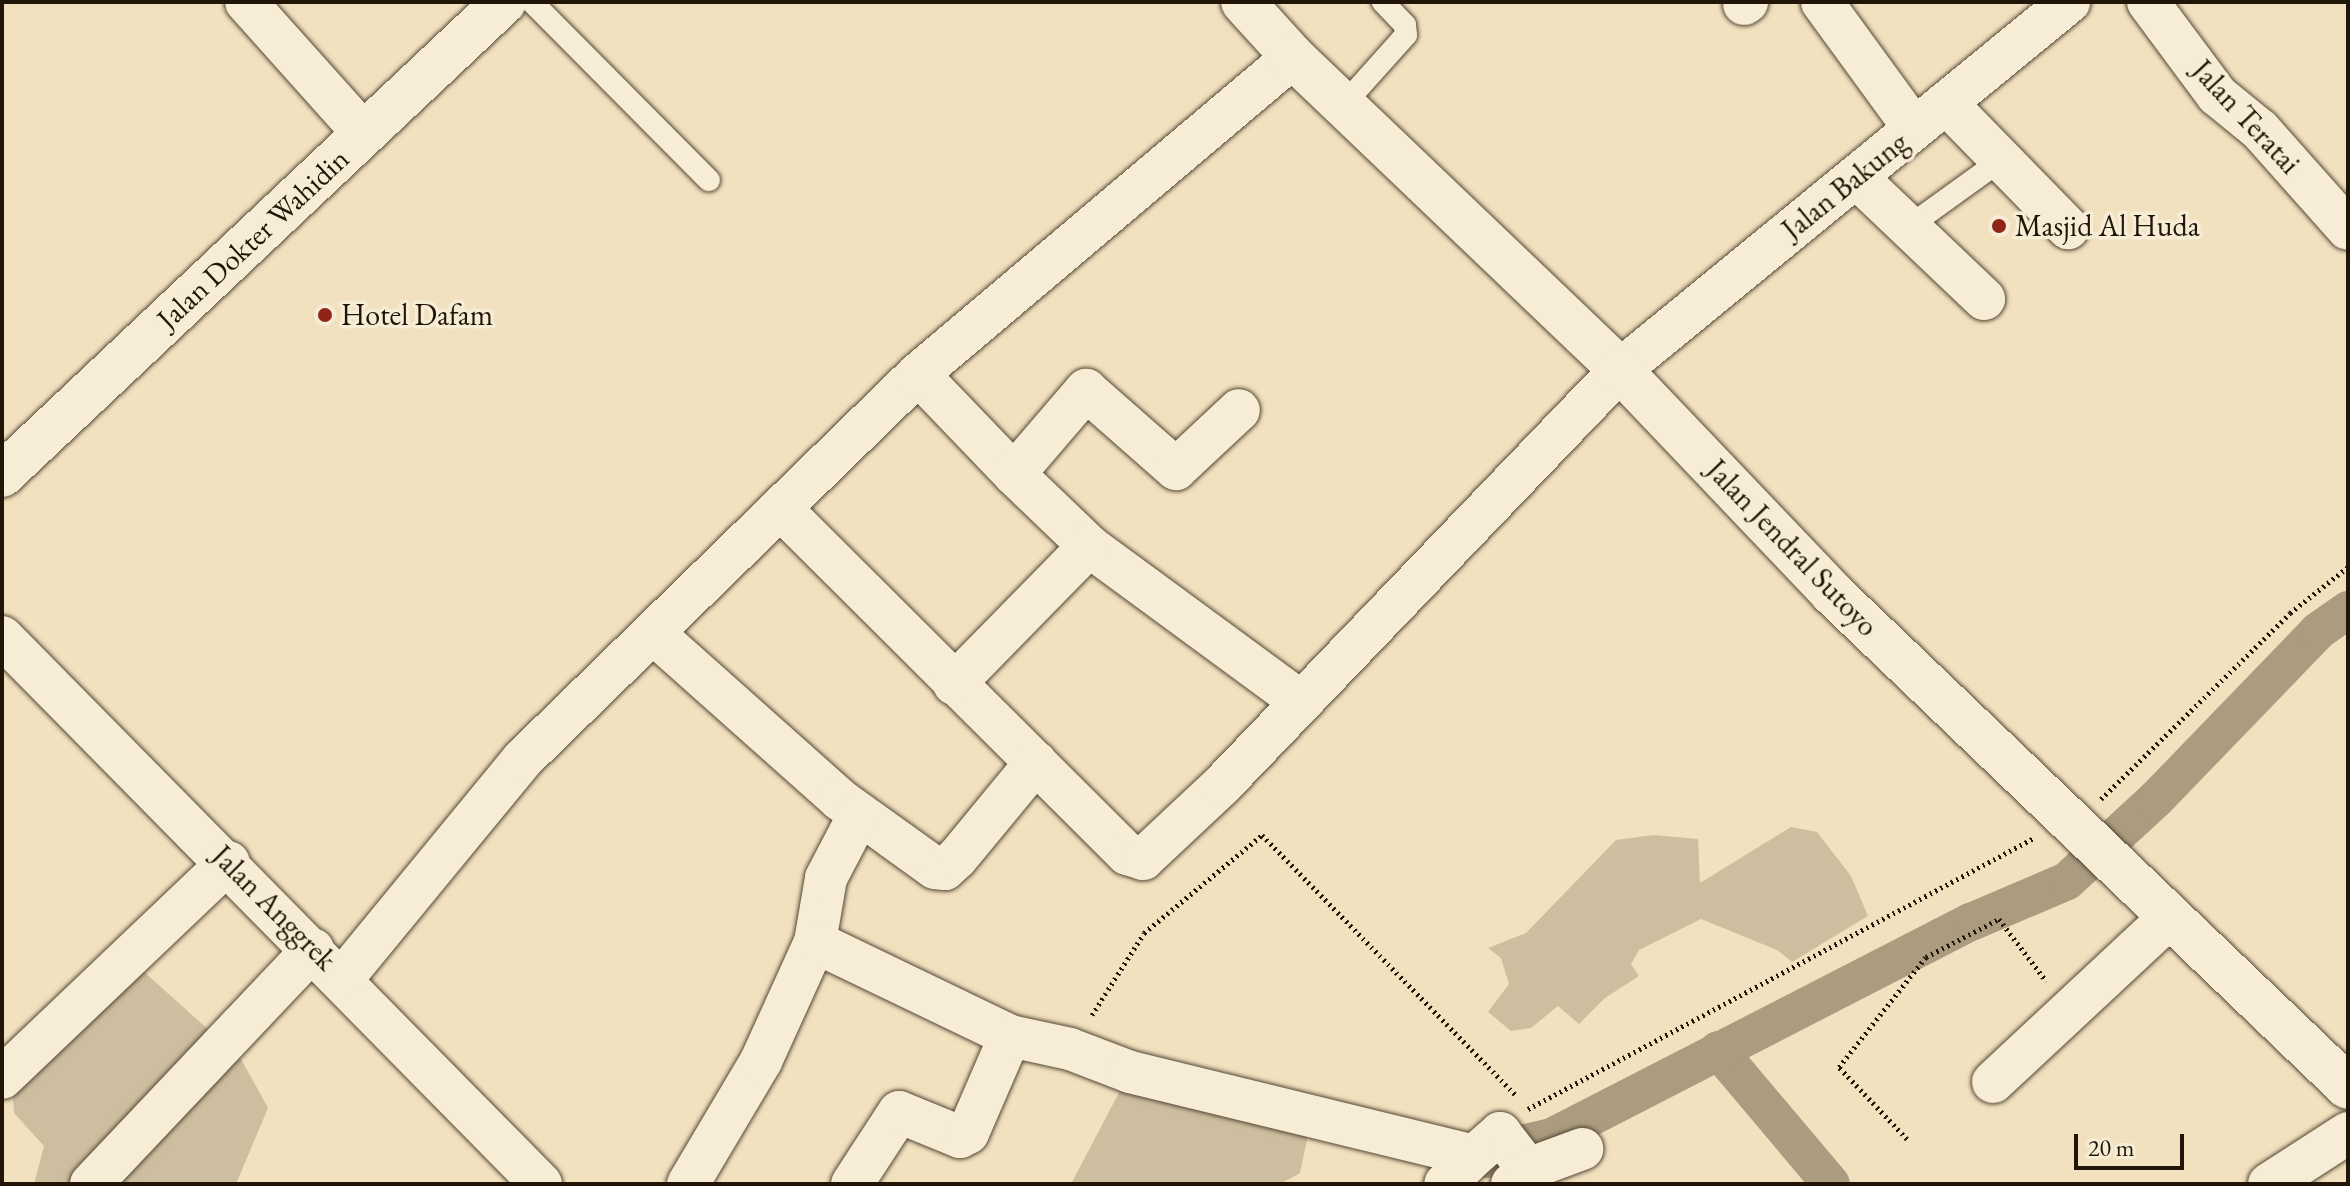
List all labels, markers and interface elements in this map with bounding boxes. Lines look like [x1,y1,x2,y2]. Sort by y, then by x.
street label: Jalan Teratai [2184,53,2308,181]
street label: Jalan Bakung [1775,124,1915,248]
street label: Jalan Dokter Wahidin [150,141,356,337]
place label: Masjid Al Huda [2015,208,2200,244]
marker: Masjid Al Huda [1990,217,2008,235]
place label: Hotel Dafam [341,297,493,333]
marker: Hotel Dafam [316,306,334,324]
street label: Jalan Jendral Sutoyo [1699,452,1885,644]
street label: Jalan Anggrek [204,838,344,978]
scale bar [2078,1118,2188,1168]
text: 20 m [2088,1132,2135,1163]

